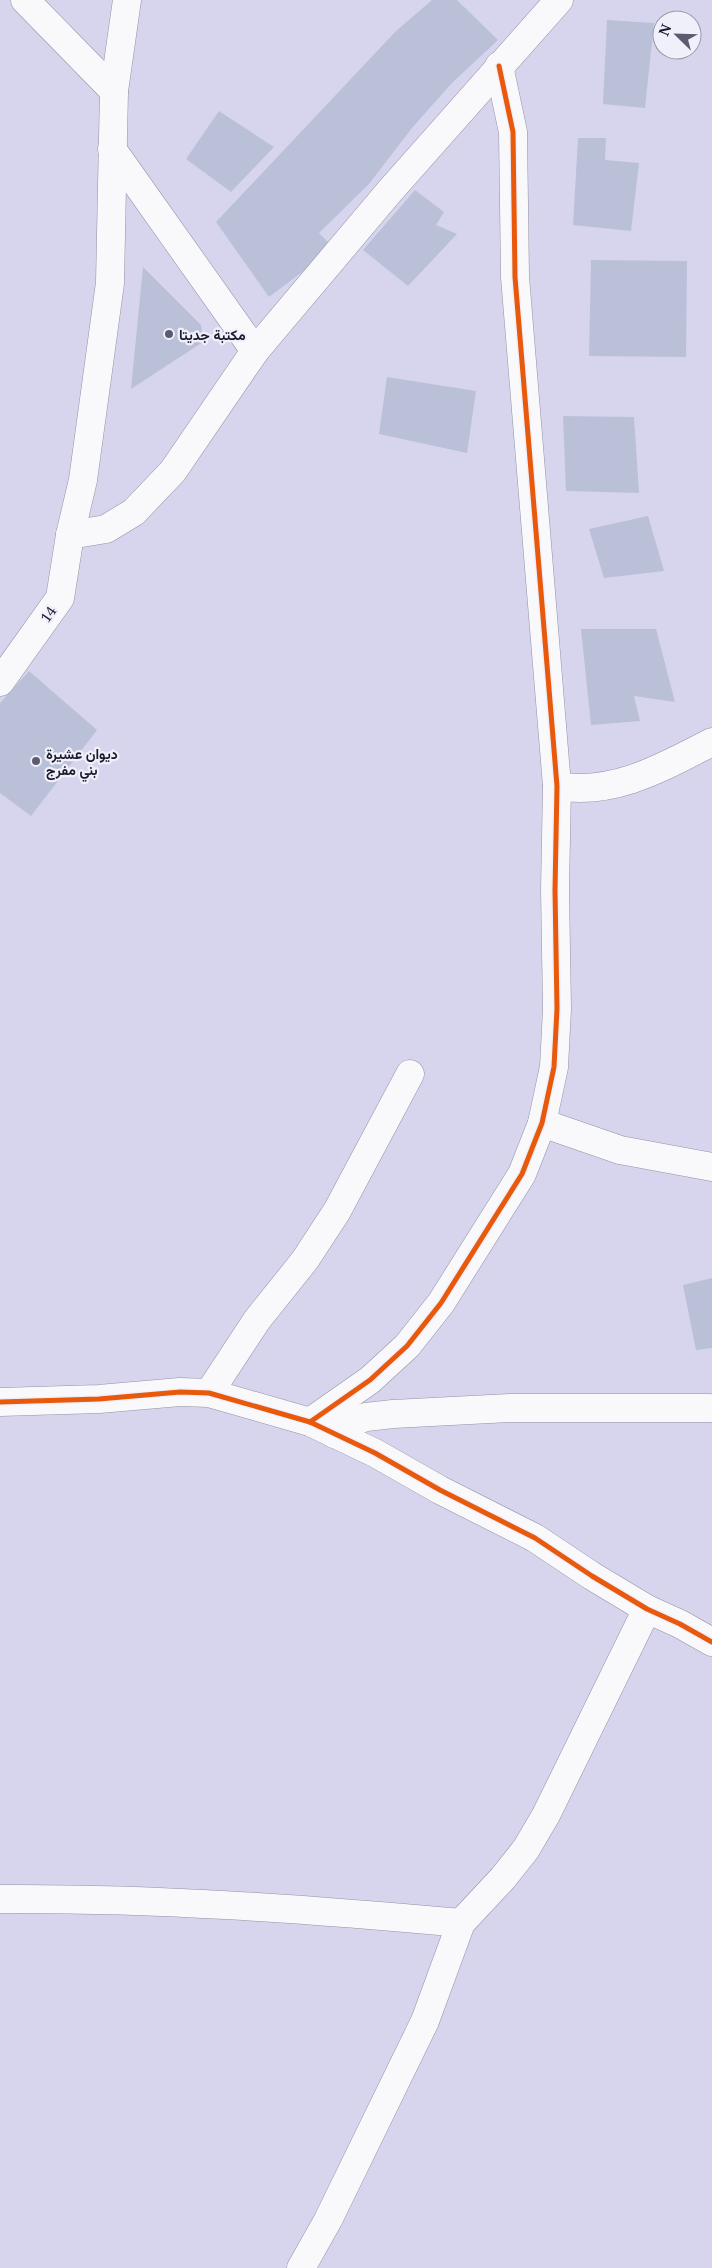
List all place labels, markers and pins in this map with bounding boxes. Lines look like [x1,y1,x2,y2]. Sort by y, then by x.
place label: مكتبة جديتا [179,325,246,344]
marker: مكتبة جديتا [163,328,175,340]
place label: ديوان عشيرة بني مفرج [46,744,118,782]
marker: ديوان عشيرة بني مفرج [30,755,42,767]

